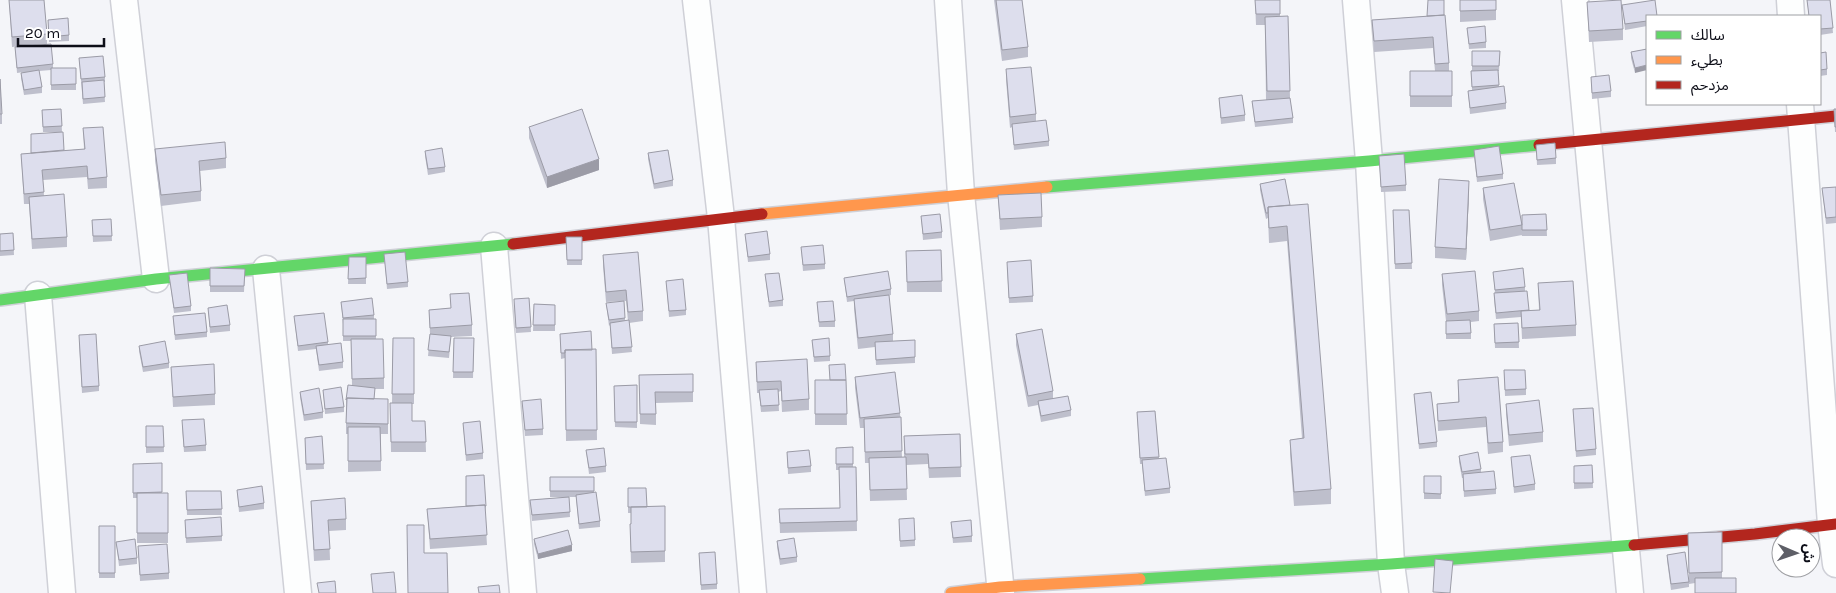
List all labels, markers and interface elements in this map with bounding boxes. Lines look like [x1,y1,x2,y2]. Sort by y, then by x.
scale bar [18,15,104,47]
legend [1646,15,1821,105]
text: 20 m [25,24,60,42]
text: سالك [1691,26,1725,44]
text: بطيء [1691,51,1723,71]
text: مزدحم [1691,76,1729,96]
north arrow [1771,528,1821,578]
text: ش [1800,544,1817,563]

